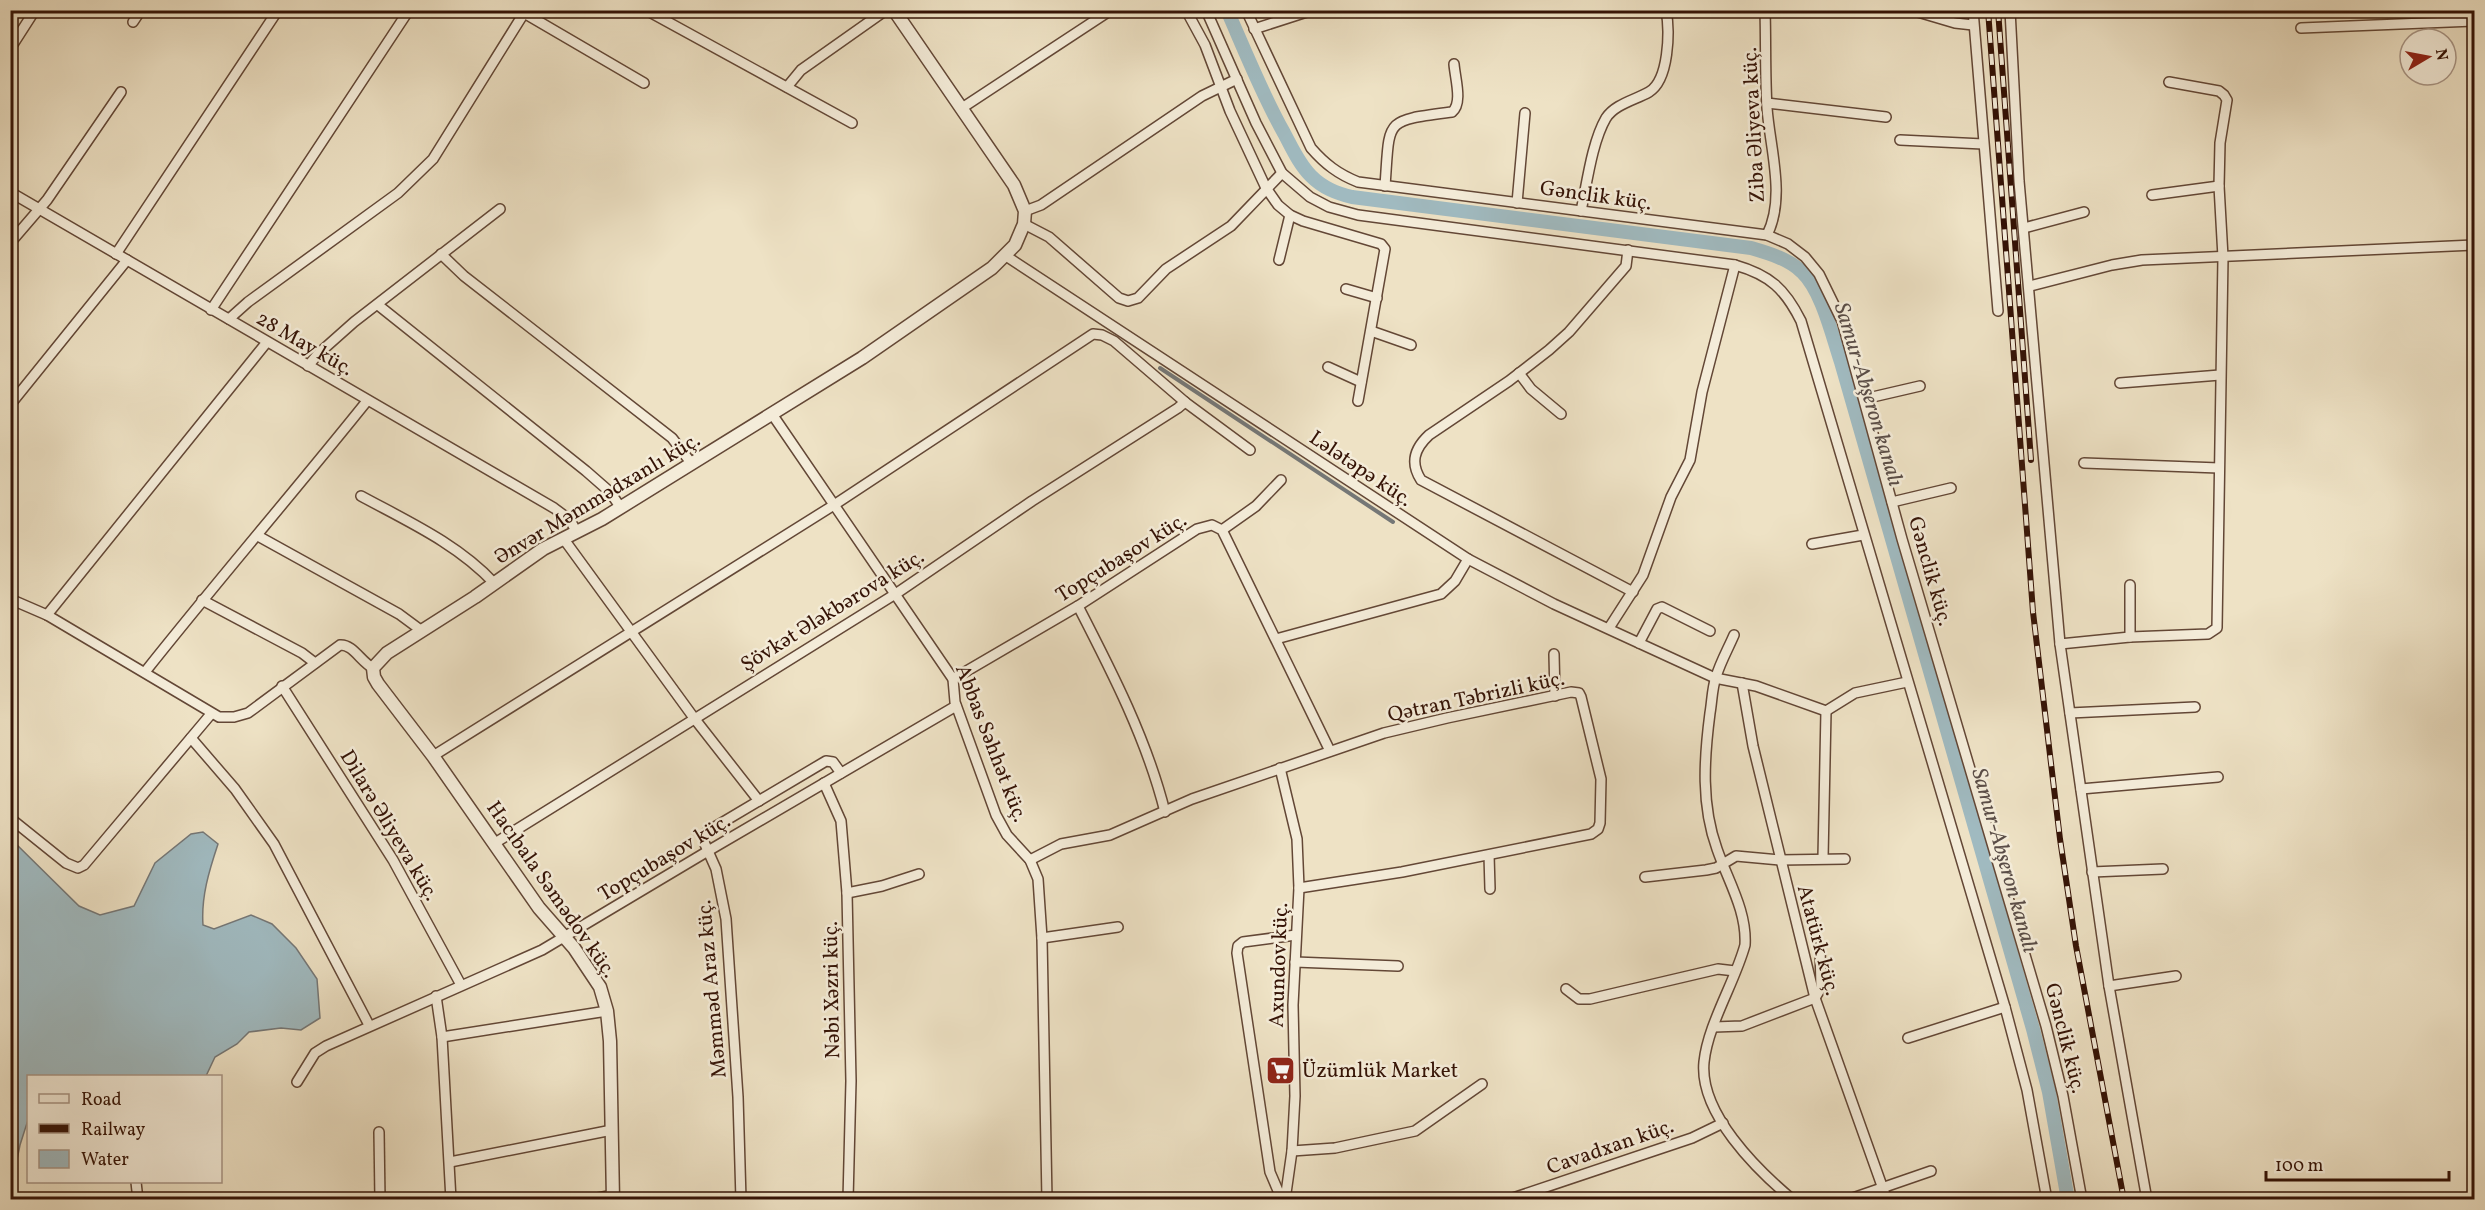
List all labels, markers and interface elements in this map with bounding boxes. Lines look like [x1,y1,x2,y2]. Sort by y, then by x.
north arrow [2398,27,2458,87]
street label: Ziba Əliyeva küç. [1736,46,1773,203]
text: N [2429,47,2453,63]
street label: Gənclik küç. [1538,174,1654,219]
water label: Samur-Abşeron kanalı [1825,299,1910,490]
street label: 28 May küç. [250,305,358,384]
street label: Lələtəpə küç. [1303,424,1417,514]
street label: Ənvər Məmmədxanlı küç. [490,426,706,572]
street label: Topçubaşov küç. [1051,506,1193,610]
street label: Gənclik küç. [1900,513,1959,630]
street label: Şövkət Ələkbərova küç. [735,543,930,680]
street label: Abbas Səhhət küç. [947,661,1034,827]
street label: Qətran Təbrizli küç. [1385,665,1567,730]
street label: Dilarə Əliyeva küç. [332,745,445,907]
water label: Samur-Abşeron kanalı [1962,765,2045,957]
street label: Hacıbala Səmədov küç. [479,796,623,984]
street label: Topçubaşov küç. [593,807,736,909]
street label: Atatürk küç. [1789,882,1846,999]
street label: Məmməd Araz küç. [690,899,735,1079]
street label: Axundov küç. [1263,902,1296,1028]
street label: Nəbi Xəzri küç. [817,921,848,1059]
street label: Gənclik küç. [2037,980,2092,1096]
supermarket icon: Üzümlük Market [1265,1054,1297,1086]
place label: Üzümlük Market [1302,1057,1458,1086]
legend [27,1075,222,1183]
text: Road [81,1088,122,1113]
street label: Cavadxan küç. [1543,1112,1678,1183]
text: Railway [81,1118,145,1143]
scale bar [2266,1144,2449,1182]
text: Water [81,1148,129,1173]
text: 100 m [2275,1154,2324,1179]

